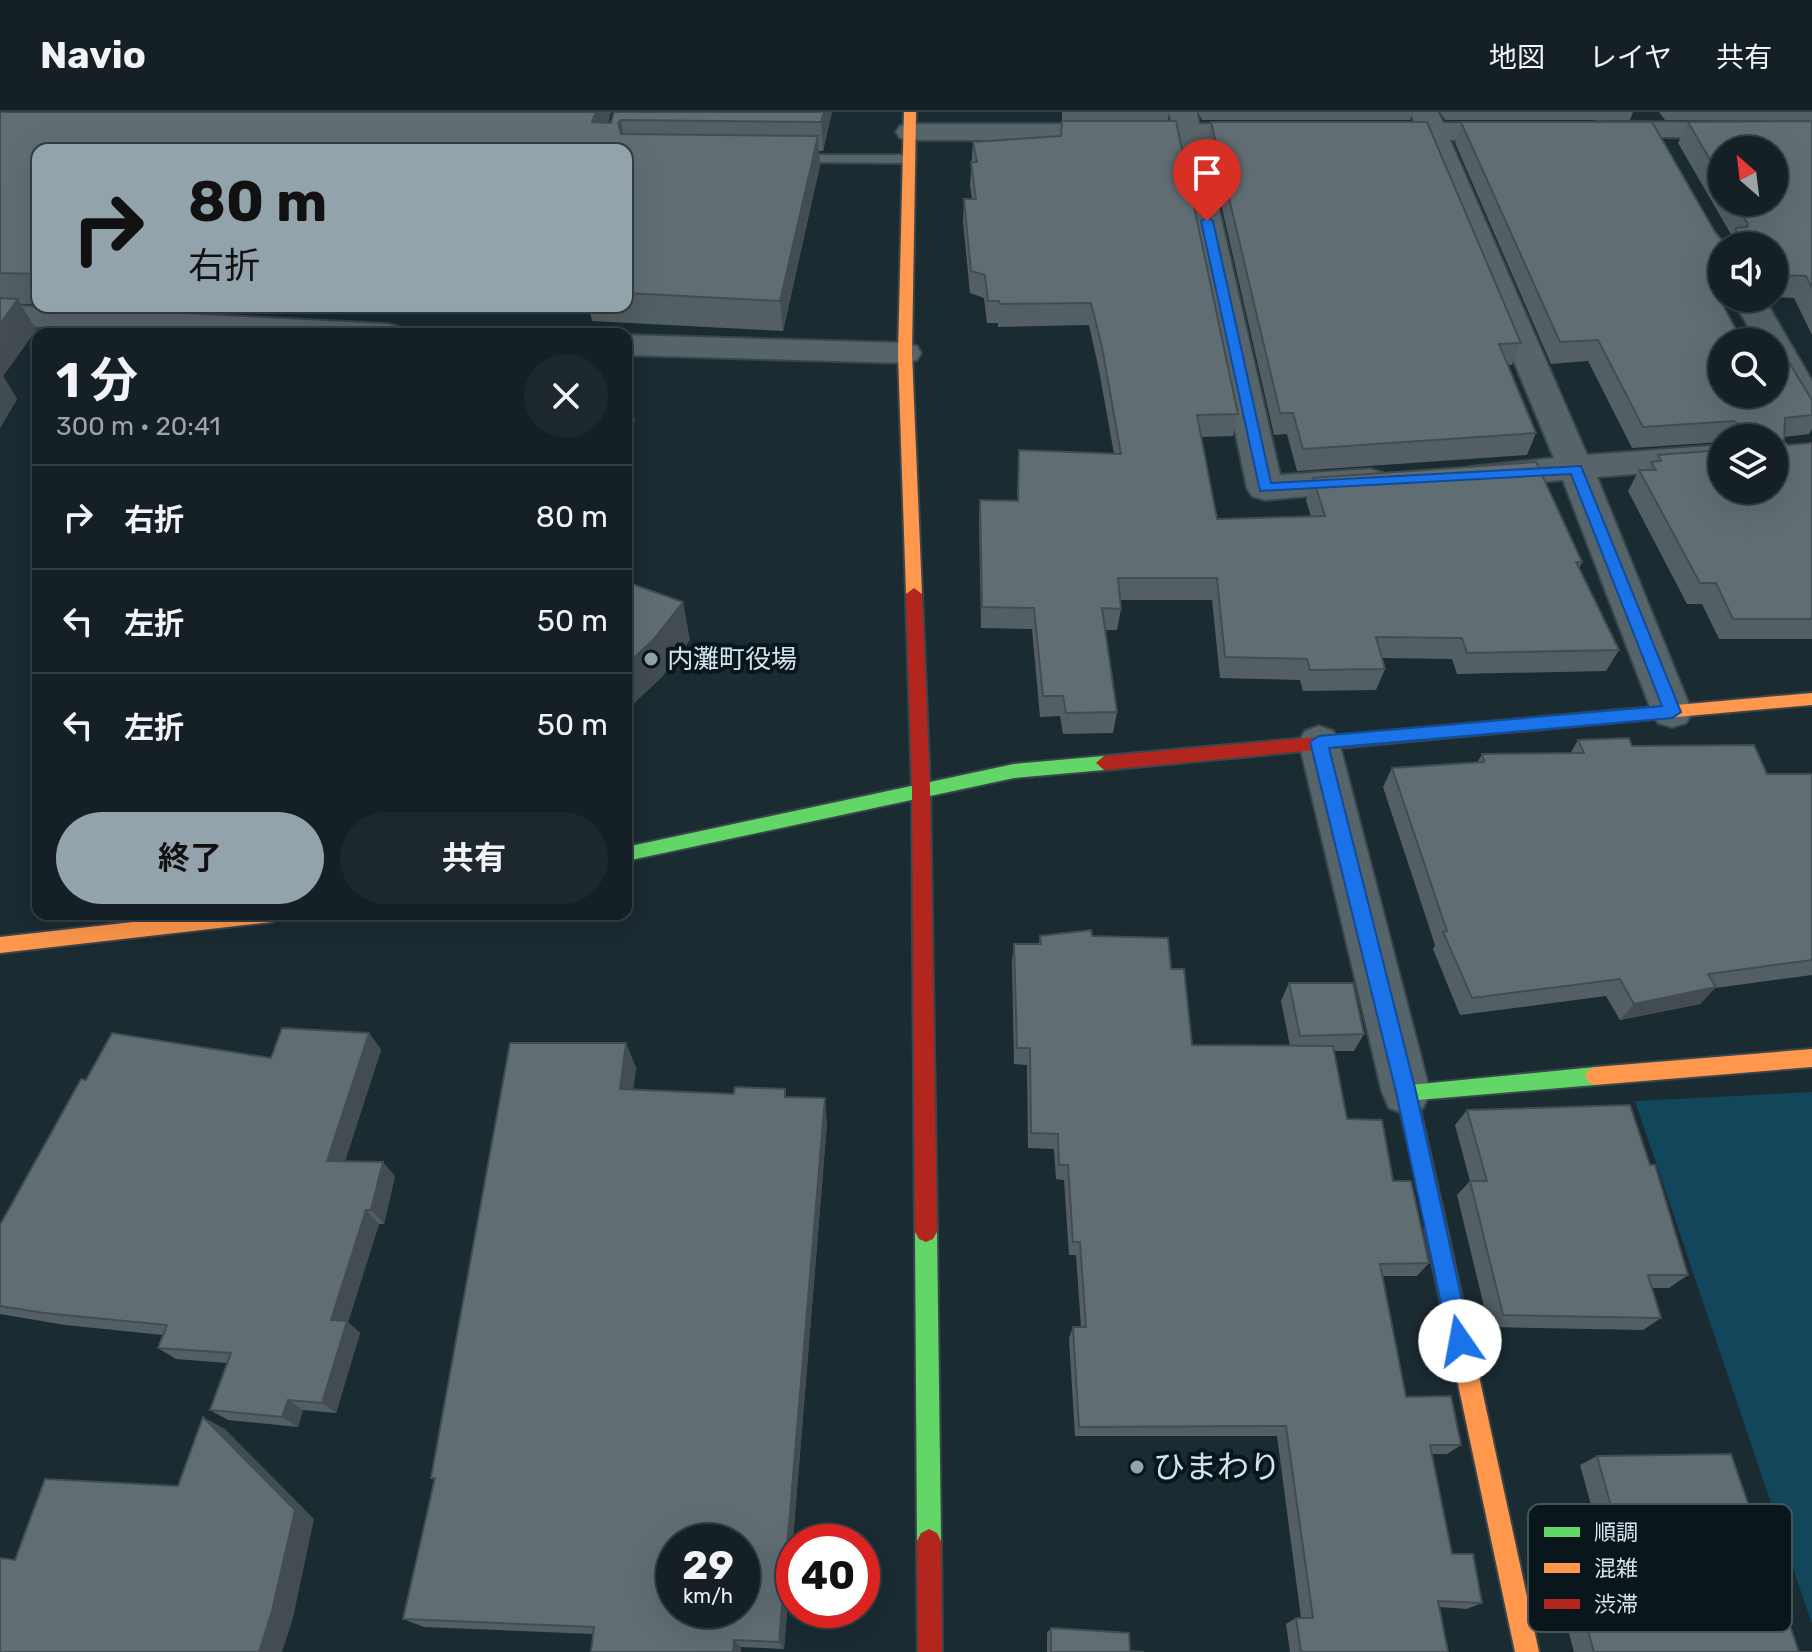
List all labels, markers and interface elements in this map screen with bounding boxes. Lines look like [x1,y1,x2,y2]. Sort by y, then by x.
text: Navio [40,32,146,78]
text: 地図 [1489,41,1545,74]
text: レイヤ [1589,41,1672,74]
text: 共有 [1716,41,1772,74]
north arrow [1708,136,1788,216]
map controls [1708,136,1788,504]
pin [1173,139,1241,221]
icon: arrive [1185,151,1229,195]
text: 80 m [188,169,327,235]
icon: right [56,176,160,280]
button: sound [1708,232,1788,312]
text: 右折 [188,244,260,287]
button: search [1708,328,1788,408]
text: 1 分 [56,352,138,409]
button: close [524,354,608,438]
text: 300 m · 20:41 [56,411,221,442]
button: layers [1708,424,1788,504]
icon: right [56,495,100,539]
text: 80 m [536,499,608,535]
text: 右折 [124,502,184,538]
icon: left [56,599,100,643]
text: 50 m [537,603,608,639]
text: 左折 [124,606,184,642]
place label: 内灘町役場 [667,644,797,675]
marker: 内灘町役場 [642,650,660,668]
icon: left [56,703,100,747]
text: 50 m [537,707,608,743]
text: 左折 [124,710,184,746]
button: 終了 [56,812,324,904]
button: 共有 [340,812,608,904]
position arrow [1418,1299,1502,1383]
place label: ひまわり [1153,1448,1281,1486]
marker: ひまわり [1128,1458,1146,1476]
legend [1528,1504,1792,1632]
text: 順調 [1594,1519,1638,1546]
speed limit sign: 40 [776,1524,880,1628]
text: 29 [682,1542,734,1589]
text: 混雑 [1594,1555,1638,1582]
text: km/h [683,1584,733,1608]
text: 渋滞 [1594,1591,1638,1618]

